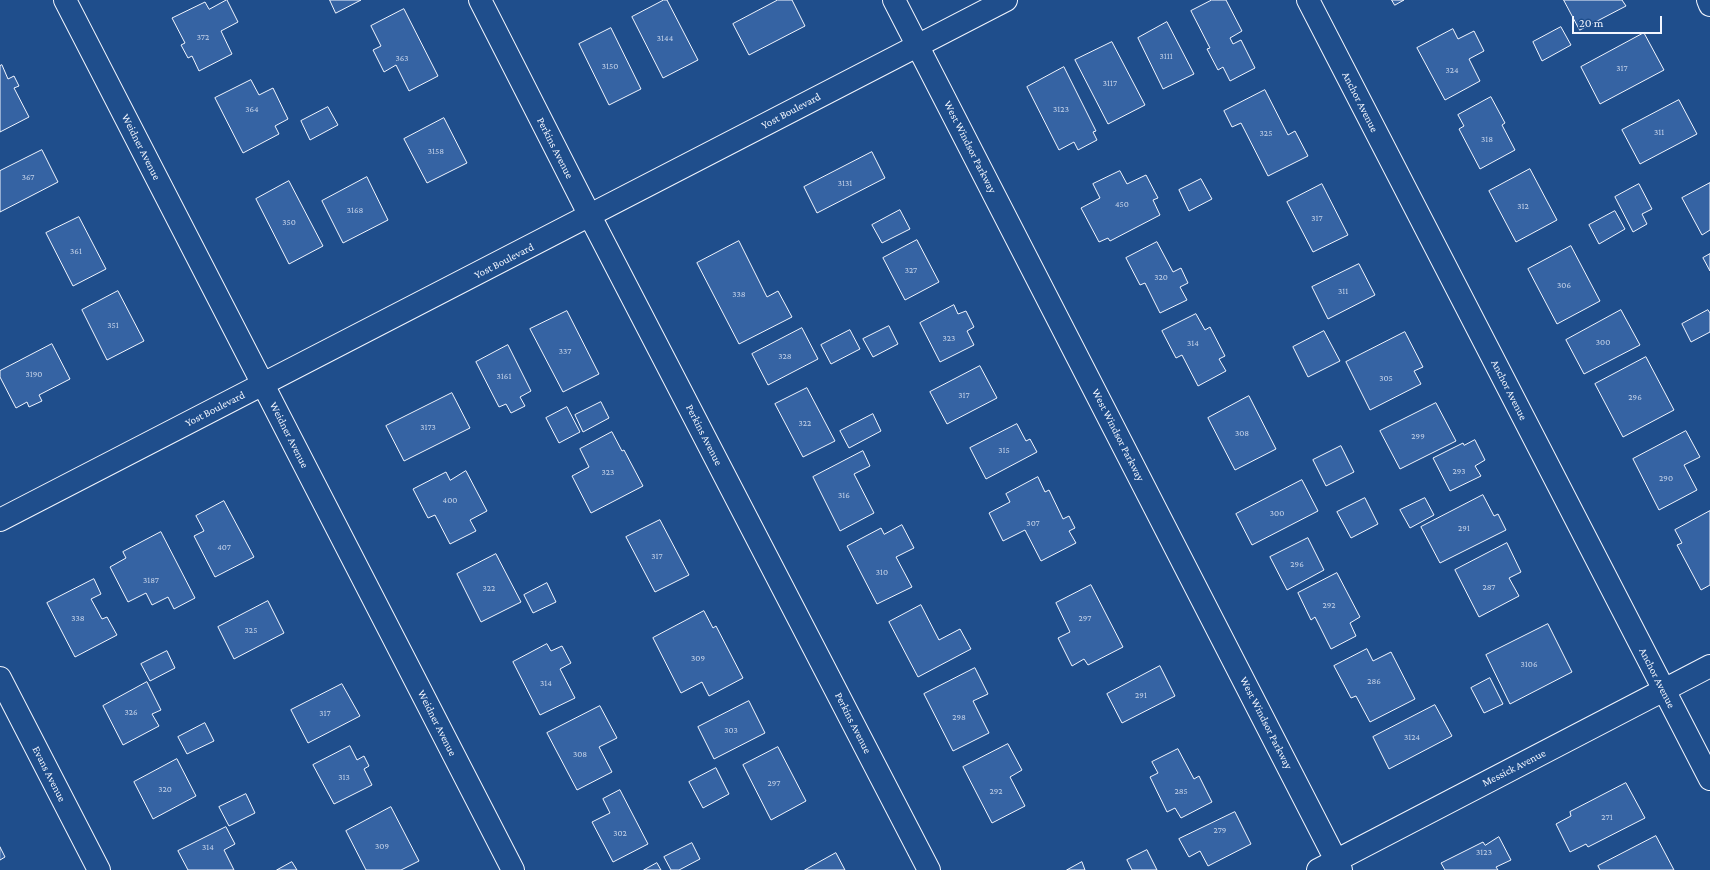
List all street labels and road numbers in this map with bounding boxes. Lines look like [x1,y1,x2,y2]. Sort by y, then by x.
street label: Anchor Avenue [1339,69,1381,135]
street label: Yost Boulevard [759,90,823,132]
street label: West Windsor Parkway [941,98,999,196]
street label: Weidner Avenue [119,112,163,182]
street label: Perkins Avenue [534,115,576,181]
street label: Yost Boulevard [472,240,536,282]
street label: Anchor Avenue [1488,357,1530,423]
street label: West Windsor Parkway [1089,386,1147,484]
street label: Yost Boulevard [183,388,247,430]
street label: Weidner Avenue [267,400,311,470]
street label: Perkins Avenue [683,402,725,468]
street label: Anchor Avenue [1636,645,1678,711]
street label: West Windsor Parkway [1237,674,1295,772]
street label: Weidner Avenue [415,688,459,758]
street label: Perkins Avenue [832,690,874,756]
street label: Evans Avenue [29,744,69,804]
street label: Messick Avenue [1480,746,1548,790]

